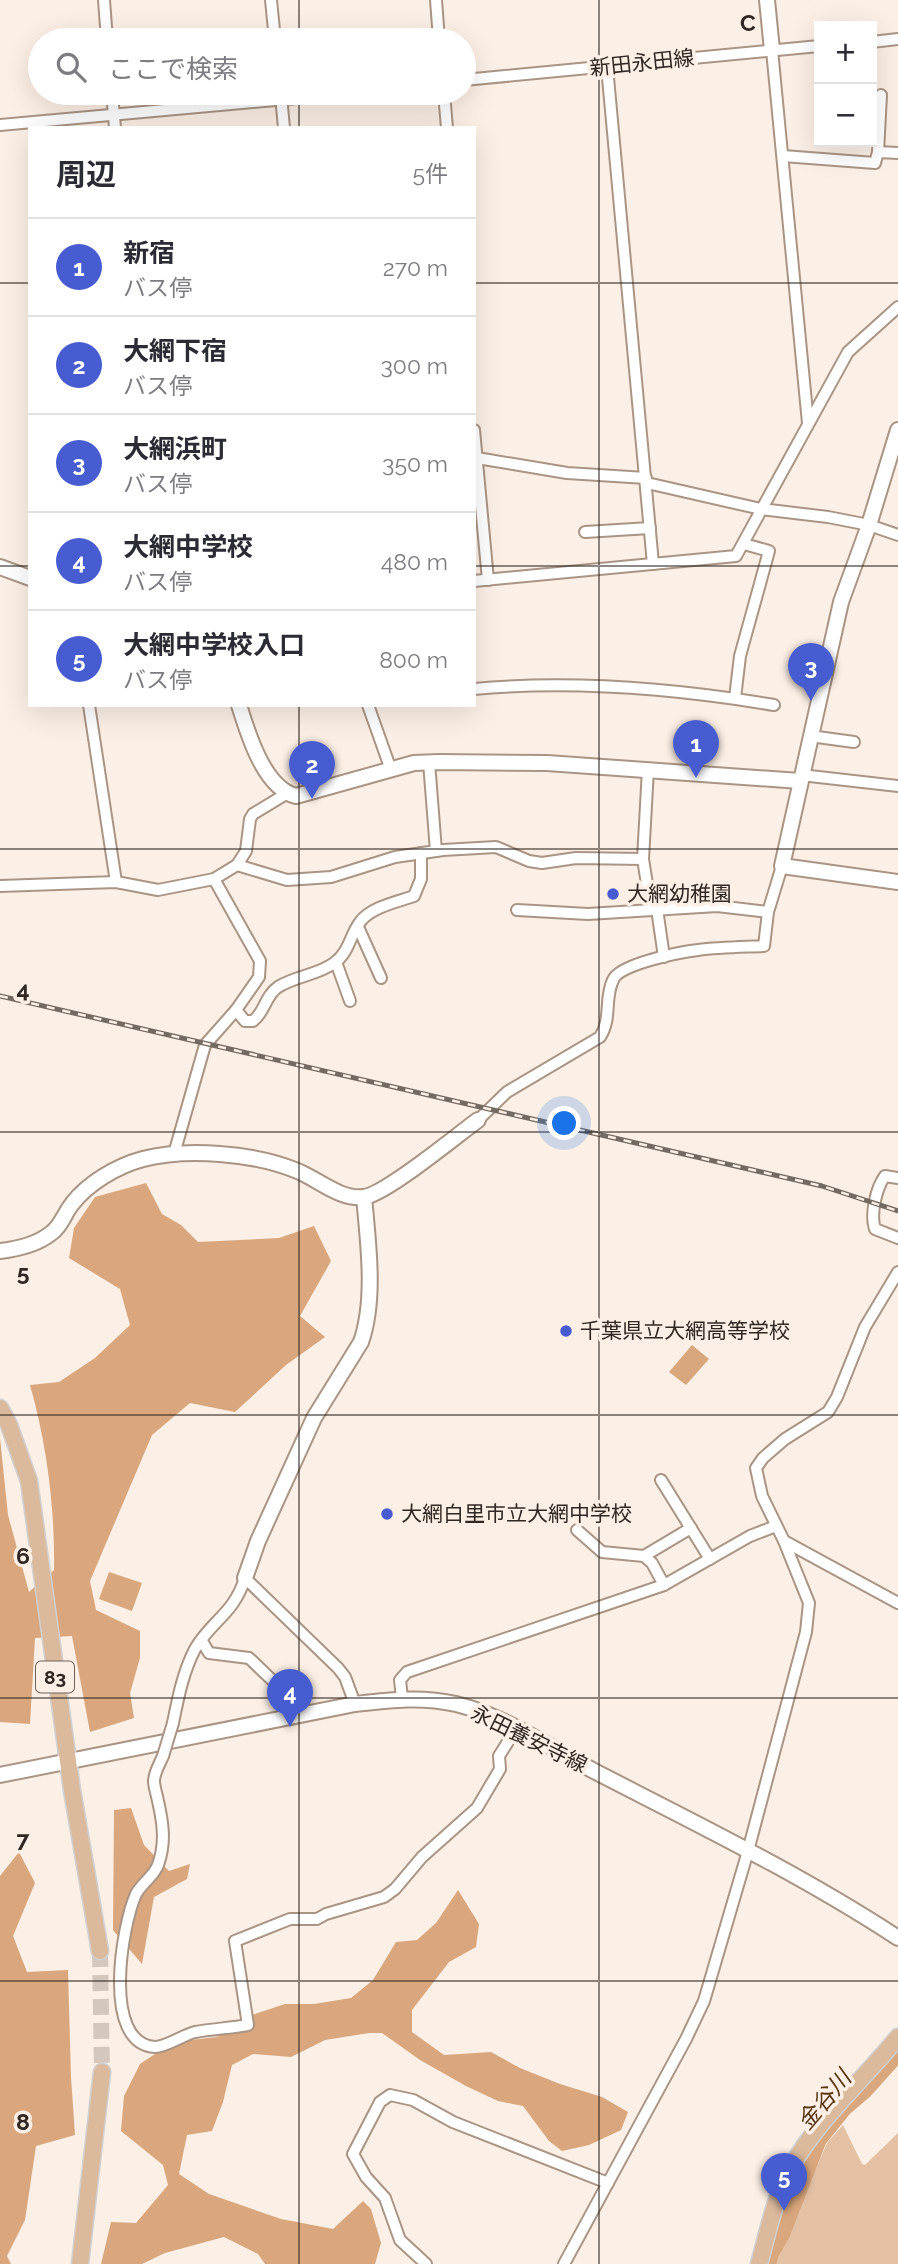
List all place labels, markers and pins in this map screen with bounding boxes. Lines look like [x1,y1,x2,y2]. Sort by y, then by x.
pin: 3 [788,643,834,701]
pin: 1 [673,720,719,778]
pin: 2 [289,741,335,799]
place label: 大網幼稚園 [627,881,732,906]
marker: 大網幼稚園 [605,886,621,902]
place label: 千葉県立大網高等学校 [580,1318,790,1343]
marker: 千葉県立大網高等学校 [558,1323,574,1339]
place label: 大網白里市立大網中学校 [401,1501,632,1526]
marker: 大網白里市立大網中学校 [379,1506,395,1522]
pin: 4 [267,1669,313,1727]
pin: 5 [761,2153,807,2211]

